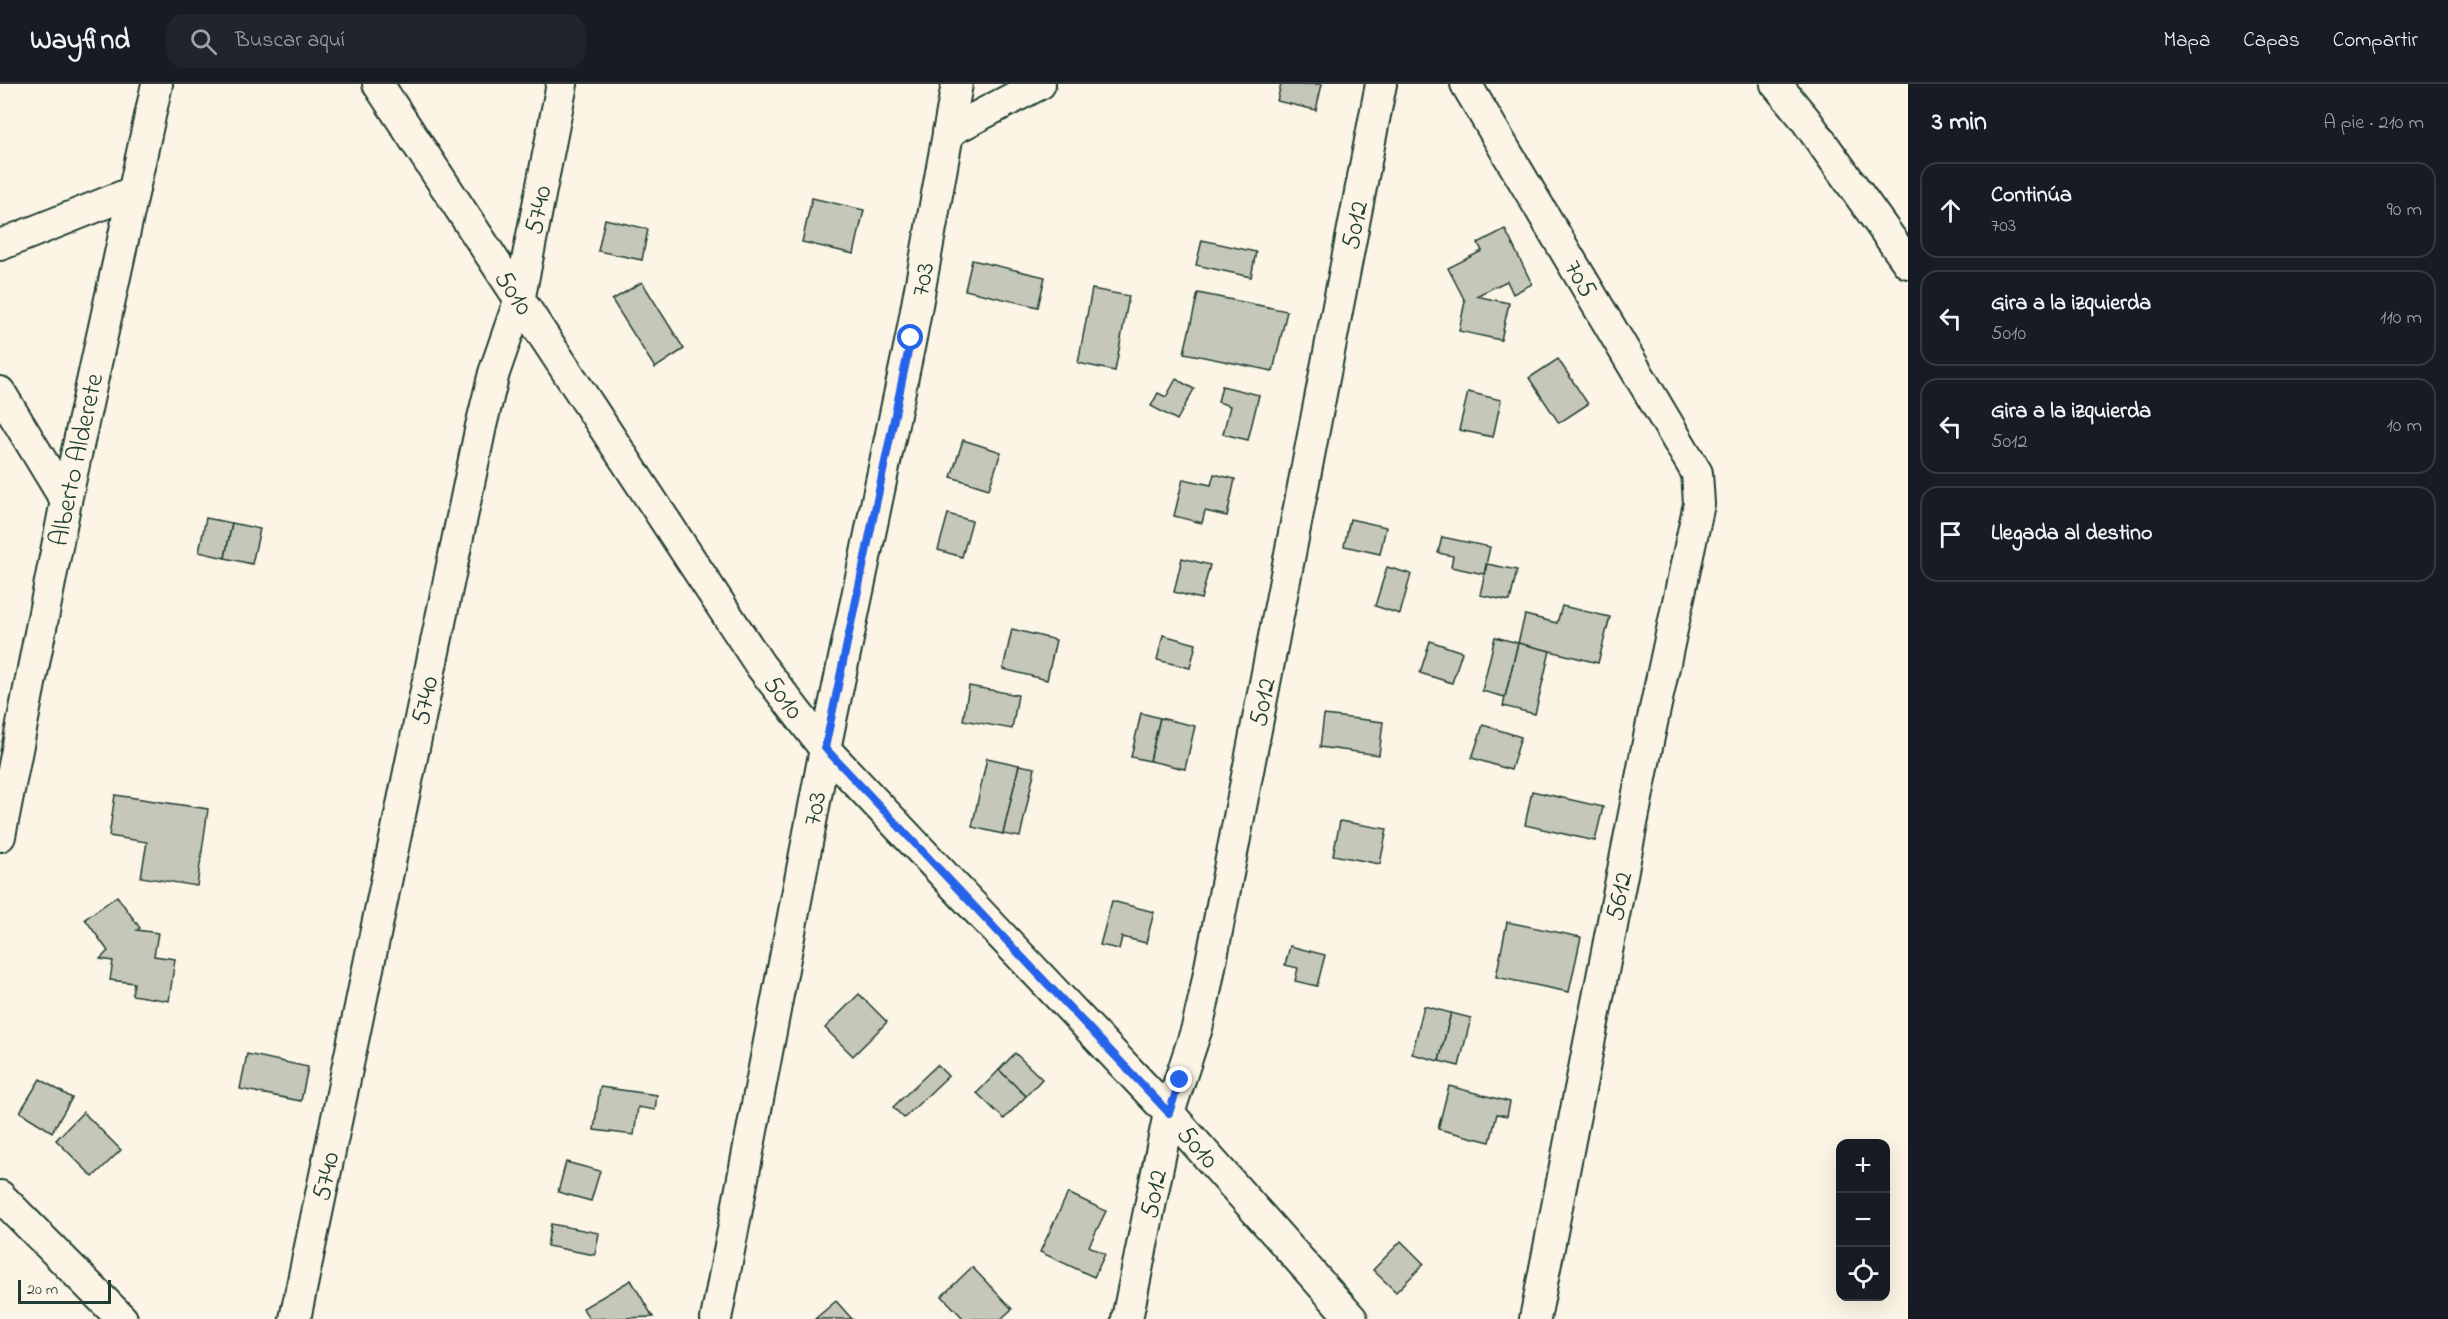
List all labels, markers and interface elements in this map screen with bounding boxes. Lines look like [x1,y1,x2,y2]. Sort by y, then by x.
search box [166,14,586,68]
text: Wayfind [30,21,130,62]
icon: search [187,25,220,58]
text: Buscar aquí [235,25,345,57]
text: Mapa [2163,26,2210,56]
text: Capas [2243,26,2300,56]
text: Compartir [2333,26,2418,56]
text: 3 min [1932,104,1987,142]
text: A pie · 210 m [2324,109,2424,138]
text: Continúa [1991,180,2072,212]
street label: 5740 [516,182,563,238]
icon: ahead [1934,194,1967,227]
text: 90 m [2387,196,2422,225]
street label: 5012 [1332,198,1380,253]
text: 703 [1991,212,2016,241]
street label: 705 [1553,253,1606,306]
street label: 703 [902,259,946,300]
street label: 5010 [483,263,542,324]
text: Gira a la izquierda [1991,288,2151,320]
icon: left [1934,302,1967,335]
text: 110 m [2380,304,2422,333]
text: 5010 [1991,320,2026,349]
route start [897,324,923,350]
street label: Alberto Alderete [41,369,116,550]
text: Gira a la izquierda [1991,396,2151,428]
icon: left [1934,410,1967,443]
text: 10 m [2386,412,2422,441]
text: 5012 [1991,428,2027,457]
icon: arrive [1934,518,1967,551]
text: Llegada al destino [1991,518,2152,550]
street label: 5010 [752,667,812,729]
street label: 5740 [402,673,450,729]
street label: 5012 [1240,675,1288,730]
street label: 703 [794,788,838,829]
street label: 5612 [1597,869,1644,924]
route end [1166,1066,1192,1092]
street label: 5010 [1166,1117,1227,1179]
map controls [1836,1139,1890,1301]
button: + [1836,1139,1890,1193]
street label: 5740 [303,1148,351,1205]
street label: 5012 [1131,1166,1179,1222]
button: − [1836,1193,1890,1247]
button: locate [1836,1247,1890,1301]
scale bar [18,1277,111,1304]
text: 20 m [27,1278,58,1302]

